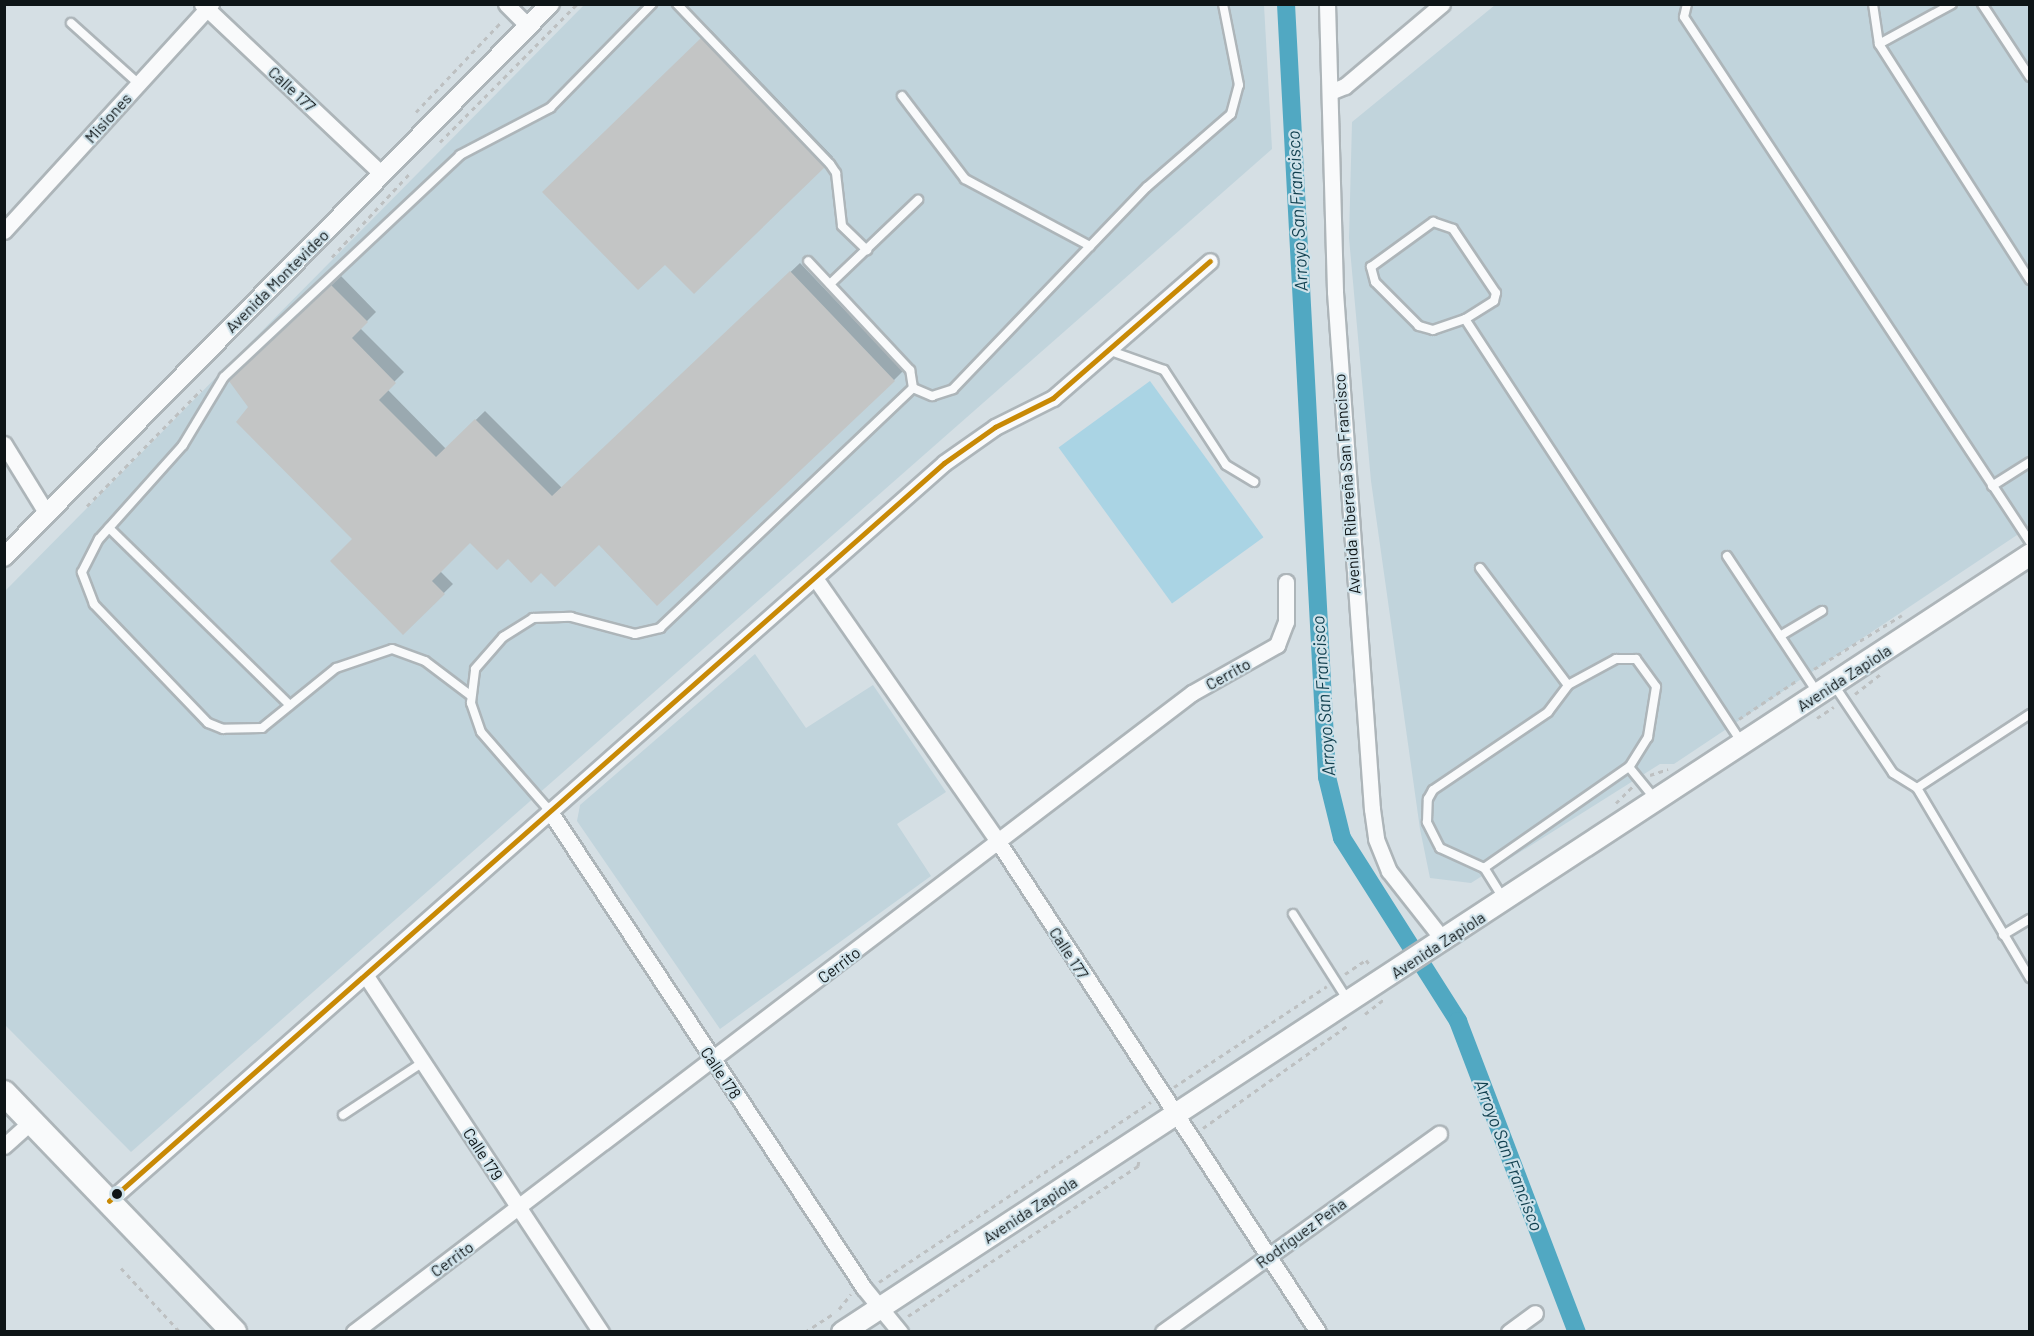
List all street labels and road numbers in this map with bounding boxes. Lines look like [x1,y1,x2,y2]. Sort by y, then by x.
street label: Calle 177 [264,62,320,116]
street label: Misiones [81,89,135,147]
street label: Avenida Montevideo [221,225,333,337]
street label: Avenida Ribereña San Francisco [1330,373,1364,595]
street label: Avenida Zapiola [1793,640,1895,716]
street label: Cerrito [1202,654,1254,694]
street label: Avenida Zapiola [1387,907,1489,983]
street label: Calle 177 [1045,924,1093,982]
street label: Cerrito [814,943,864,987]
street label: Calle 178 [697,1043,745,1103]
street label: Calle 179 [459,1124,507,1184]
street label: Avenida Zapiola [979,1172,1081,1248]
street label: Rodríguez Peña [1252,1194,1350,1272]
street label: Cerrito [427,1237,477,1281]

